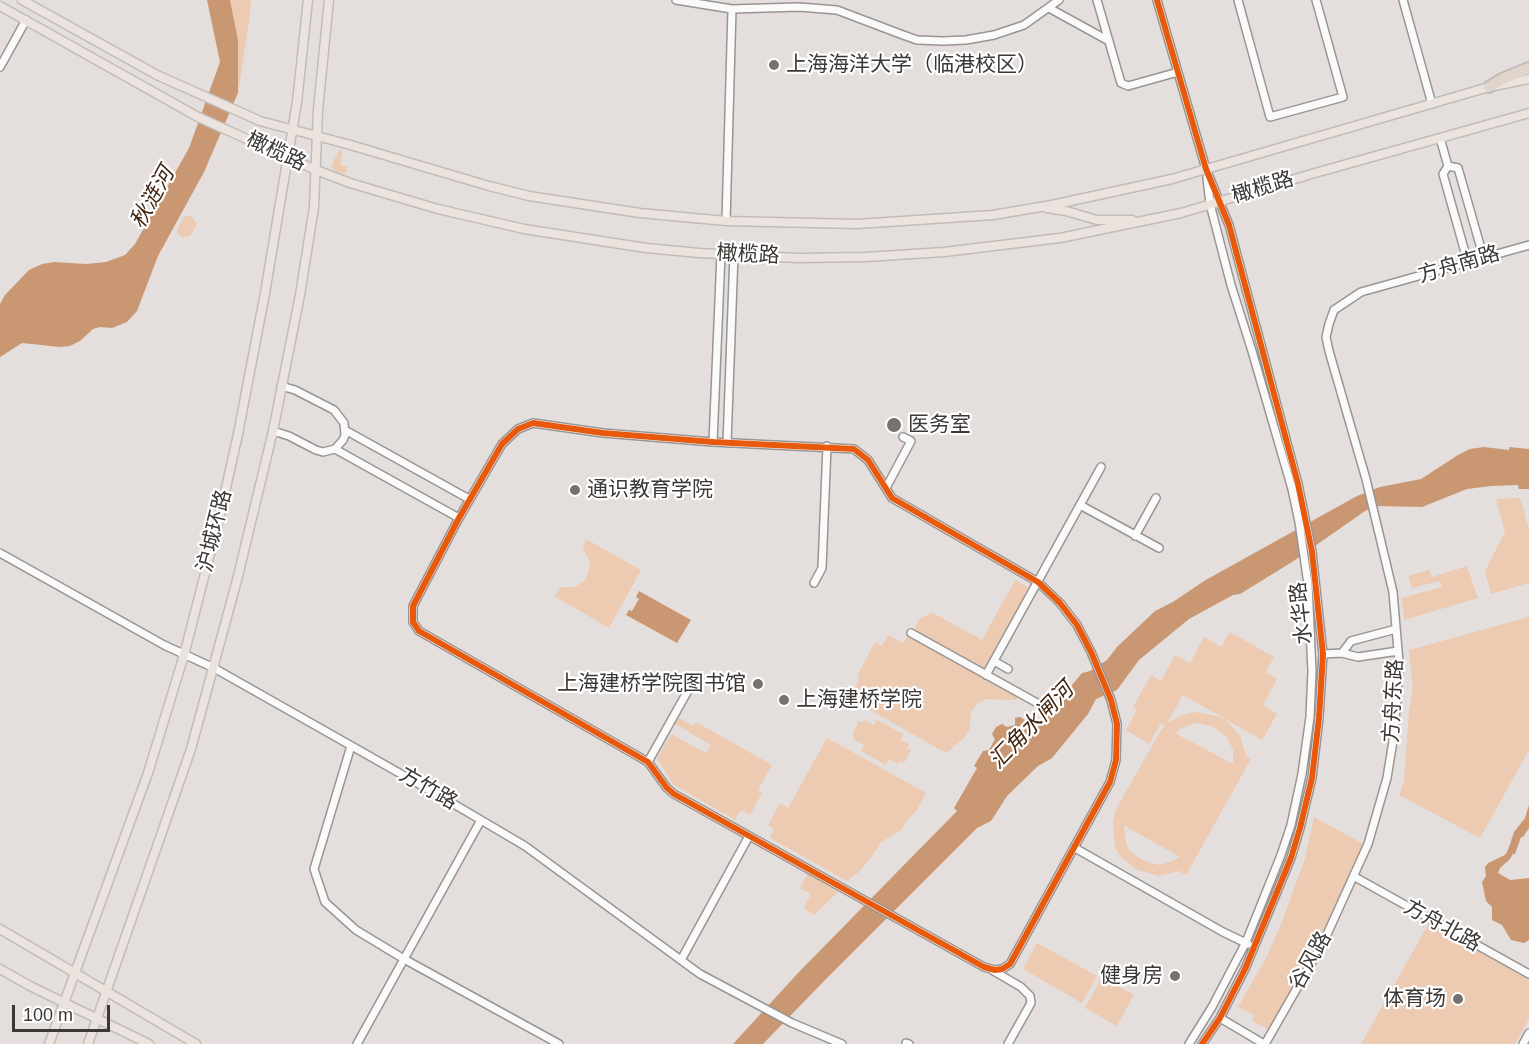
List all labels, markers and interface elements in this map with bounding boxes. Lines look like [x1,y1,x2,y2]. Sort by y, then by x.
place label: 上海海洋大学（临港校区） [786,52,1038,78]
marker: 上海海洋大学（临港校区） [767,58,781,72]
street label: 橄榄路 [242,127,310,177]
water label: 秋涟河 [125,163,181,233]
street label: 橄榄路 [1229,167,1297,209]
street label: 橄榄路 [716,241,780,269]
street label: 方舟南路 [1415,241,1503,289]
place label: 医务室 [908,412,971,438]
marker: 医务室 [885,416,903,434]
place label: 通识教育学院 [587,477,713,503]
marker: 通识教育学院 [568,483,582,497]
street label: 沪城环路 [193,487,237,575]
street label: 水华路 [1286,580,1318,646]
street label: 方舟东路 [1379,658,1409,744]
place label: 上海建桥学院图书馆 [557,671,746,697]
marker: 上海建桥学院图书馆 [751,677,765,691]
water label: 汇角水闸河 [984,677,1080,775]
place label: 上海建桥学院 [796,687,922,713]
marker: 上海建桥学院 [777,693,791,707]
street label: 方竹路 [394,762,462,816]
street label: 方舟北路 [1399,895,1485,957]
street label: 谷风路 [1285,927,1337,995]
place label: 健身房 [1100,963,1163,989]
marker: 健身房 [1168,969,1182,983]
place label: 体育场 [1383,986,1446,1012]
marker: 体育场 [1451,992,1465,1006]
scale bar [15,993,112,1031]
text: 100 m [23,1005,73,1025]

